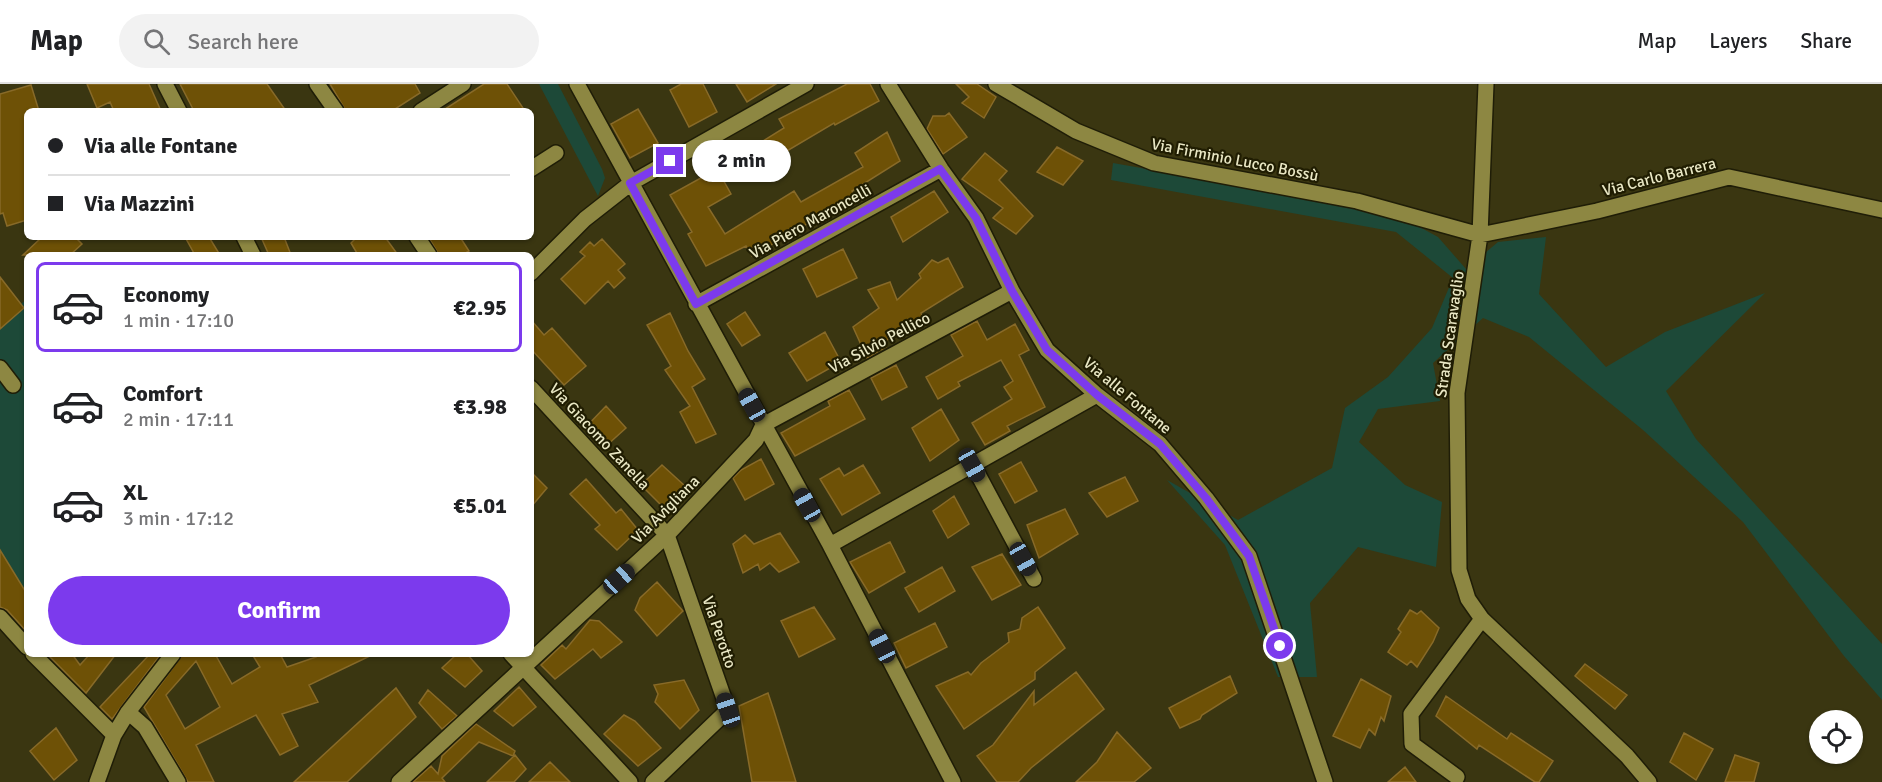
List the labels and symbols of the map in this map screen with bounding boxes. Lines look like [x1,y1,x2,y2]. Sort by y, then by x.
street label: Via Firminio Lucco Bossù [1150,134,1320,186]
callout: 2 min [691,140,790,182]
route end [656,147,683,174]
street label: Via Carlo Barrera [1600,153,1718,201]
street label: Via Piero Maroncelli [746,180,875,264]
street label: Strada Scaravaglio [1431,270,1469,399]
street label: Via Silvio Pellico [825,308,934,378]
street label: Via alle Fontane [1079,353,1176,439]
street label: Via Giacomo Zanella [545,379,654,494]
car [735,385,769,425]
car [955,445,989,485]
street label: Via Avigliana [627,471,704,548]
car [790,485,824,525]
car [1006,539,1040,579]
car [600,560,638,598]
street label: Via Perotto [697,594,741,671]
car [866,626,898,666]
route start [1266,632,1293,659]
car [714,690,742,730]

